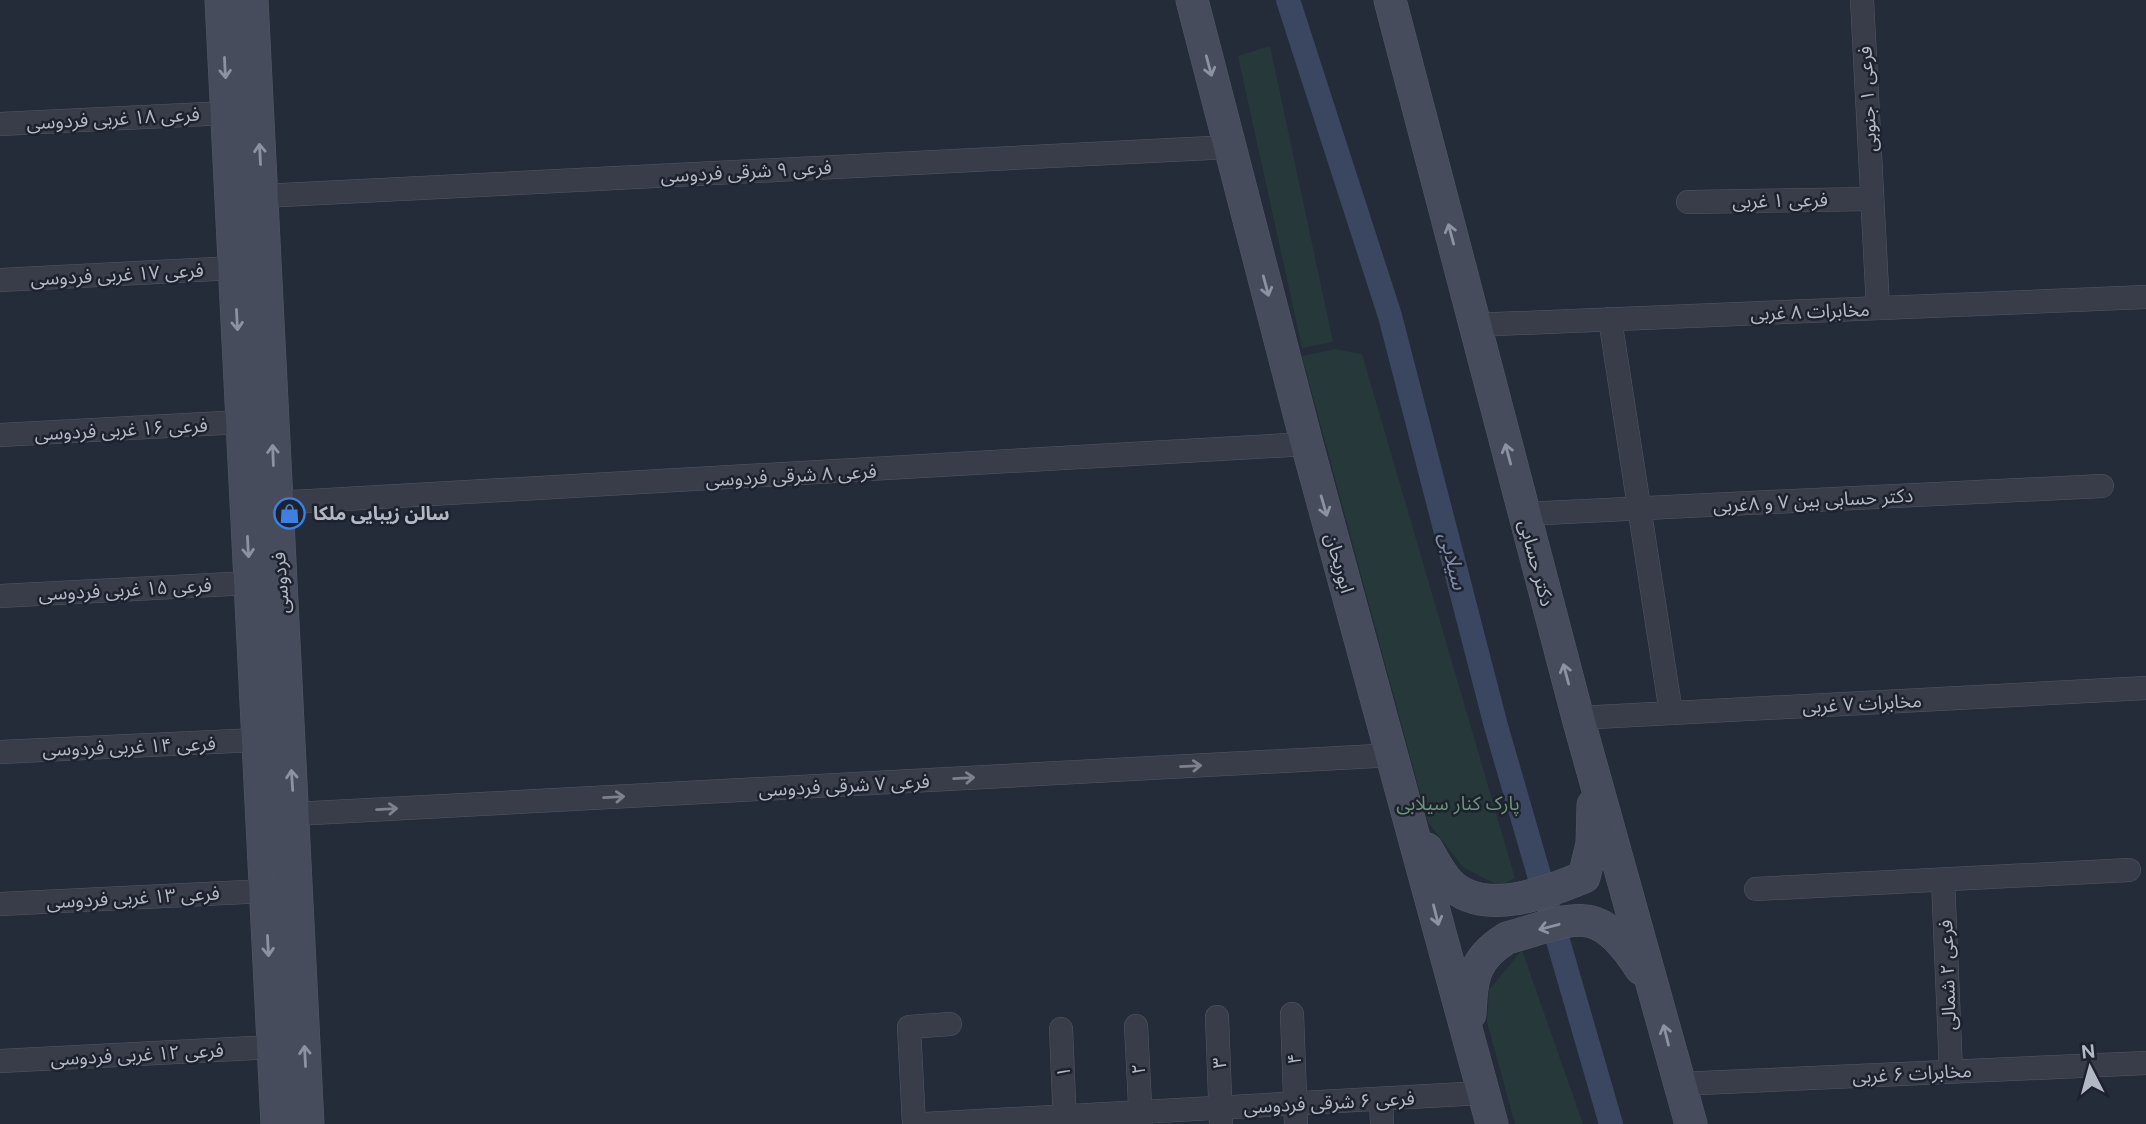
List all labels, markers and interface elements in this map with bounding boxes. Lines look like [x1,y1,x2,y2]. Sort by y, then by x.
street label: فرعی ۱ جنوبی [1852,45,1883,152]
one-way arrow [1203,54,1216,77]
one-way arrow [218,56,231,79]
street label: فرعی ۱۸ غربی فردوسی [26,101,200,136]
one-way arrow [253,143,266,166]
street label: فرعی ۹ شرقی فردوسی [660,155,832,188]
street label: فرعی ۱ غربی [1732,187,1828,214]
one-way arrow [1444,223,1457,245]
street label: فرعی ۱۷ غربی فردوسی [30,257,204,292]
one-way arrow [1260,274,1273,297]
street label: مخابرات ۸ غربی [1750,297,1870,326]
one-way arrow [231,308,244,331]
street label: فرعی ۱۶ غربی فردوسی [34,412,208,447]
one-way arrow [266,443,279,466]
one-way arrow [1501,443,1514,466]
street label: فرعی ۸ شرقی فردوسی [705,459,877,492]
street label: دکتر حسابی بین ۷ و ۸غربی [1712,483,1914,518]
one-way arrow [1318,494,1331,517]
shop icon: سالن زیبایی ملکا [273,496,307,530]
place label: سالن زیبایی ملکا [313,501,450,526]
street label: دکتر حسابی [1513,517,1560,609]
water label: سیلابی [1432,529,1474,593]
street label: ابوریحان [1319,530,1360,596]
one-way arrow [242,535,255,558]
street label: فردوسی [266,551,295,615]
street label: فرعی ۱۵ غربی فردوسی [38,572,212,607]
one-way arrow [1559,663,1572,685]
street label: مخابرات ۷ غربی [1802,688,1922,719]
street label: فرعی ۱۴ غربی فردوسی [42,731,216,762]
one-way arrow [1179,760,1202,773]
one-way arrow [286,768,299,791]
street label: فرعی ۷ شرقی فردوسی [758,769,930,802]
one-way arrow [952,772,975,785]
one-way arrow [602,790,625,803]
park label: پارک کنار سیلابی [1396,791,1520,816]
one-way arrow [375,802,398,815]
street label: فرعی ۱۳ غربی فردوسی [46,880,220,915]
one-way arrow [1430,903,1443,926]
street label: فرعی ۲ شمالی [1933,919,1962,1031]
one-way arrow [1539,921,1561,934]
one-way arrow [262,934,275,957]
one-way arrow [1659,1024,1672,1046]
north arrow [2055,1033,2125,1103]
street label: فرعی ۱۲ غربی فردوسی [50,1037,224,1072]
text: N [2080,1038,2096,1065]
one-way arrow [299,1045,312,1068]
street label: ۴ [1282,1053,1307,1065]
street label: ۳ [1207,1057,1232,1069]
street label: مخابرات ۶ غربی [1852,1058,1972,1089]
street label: ۲ [1126,1063,1151,1075]
street label: ۱ [1051,1066,1076,1078]
street label: فرعی ۶ شرقی فردوسی [1243,1086,1415,1119]

